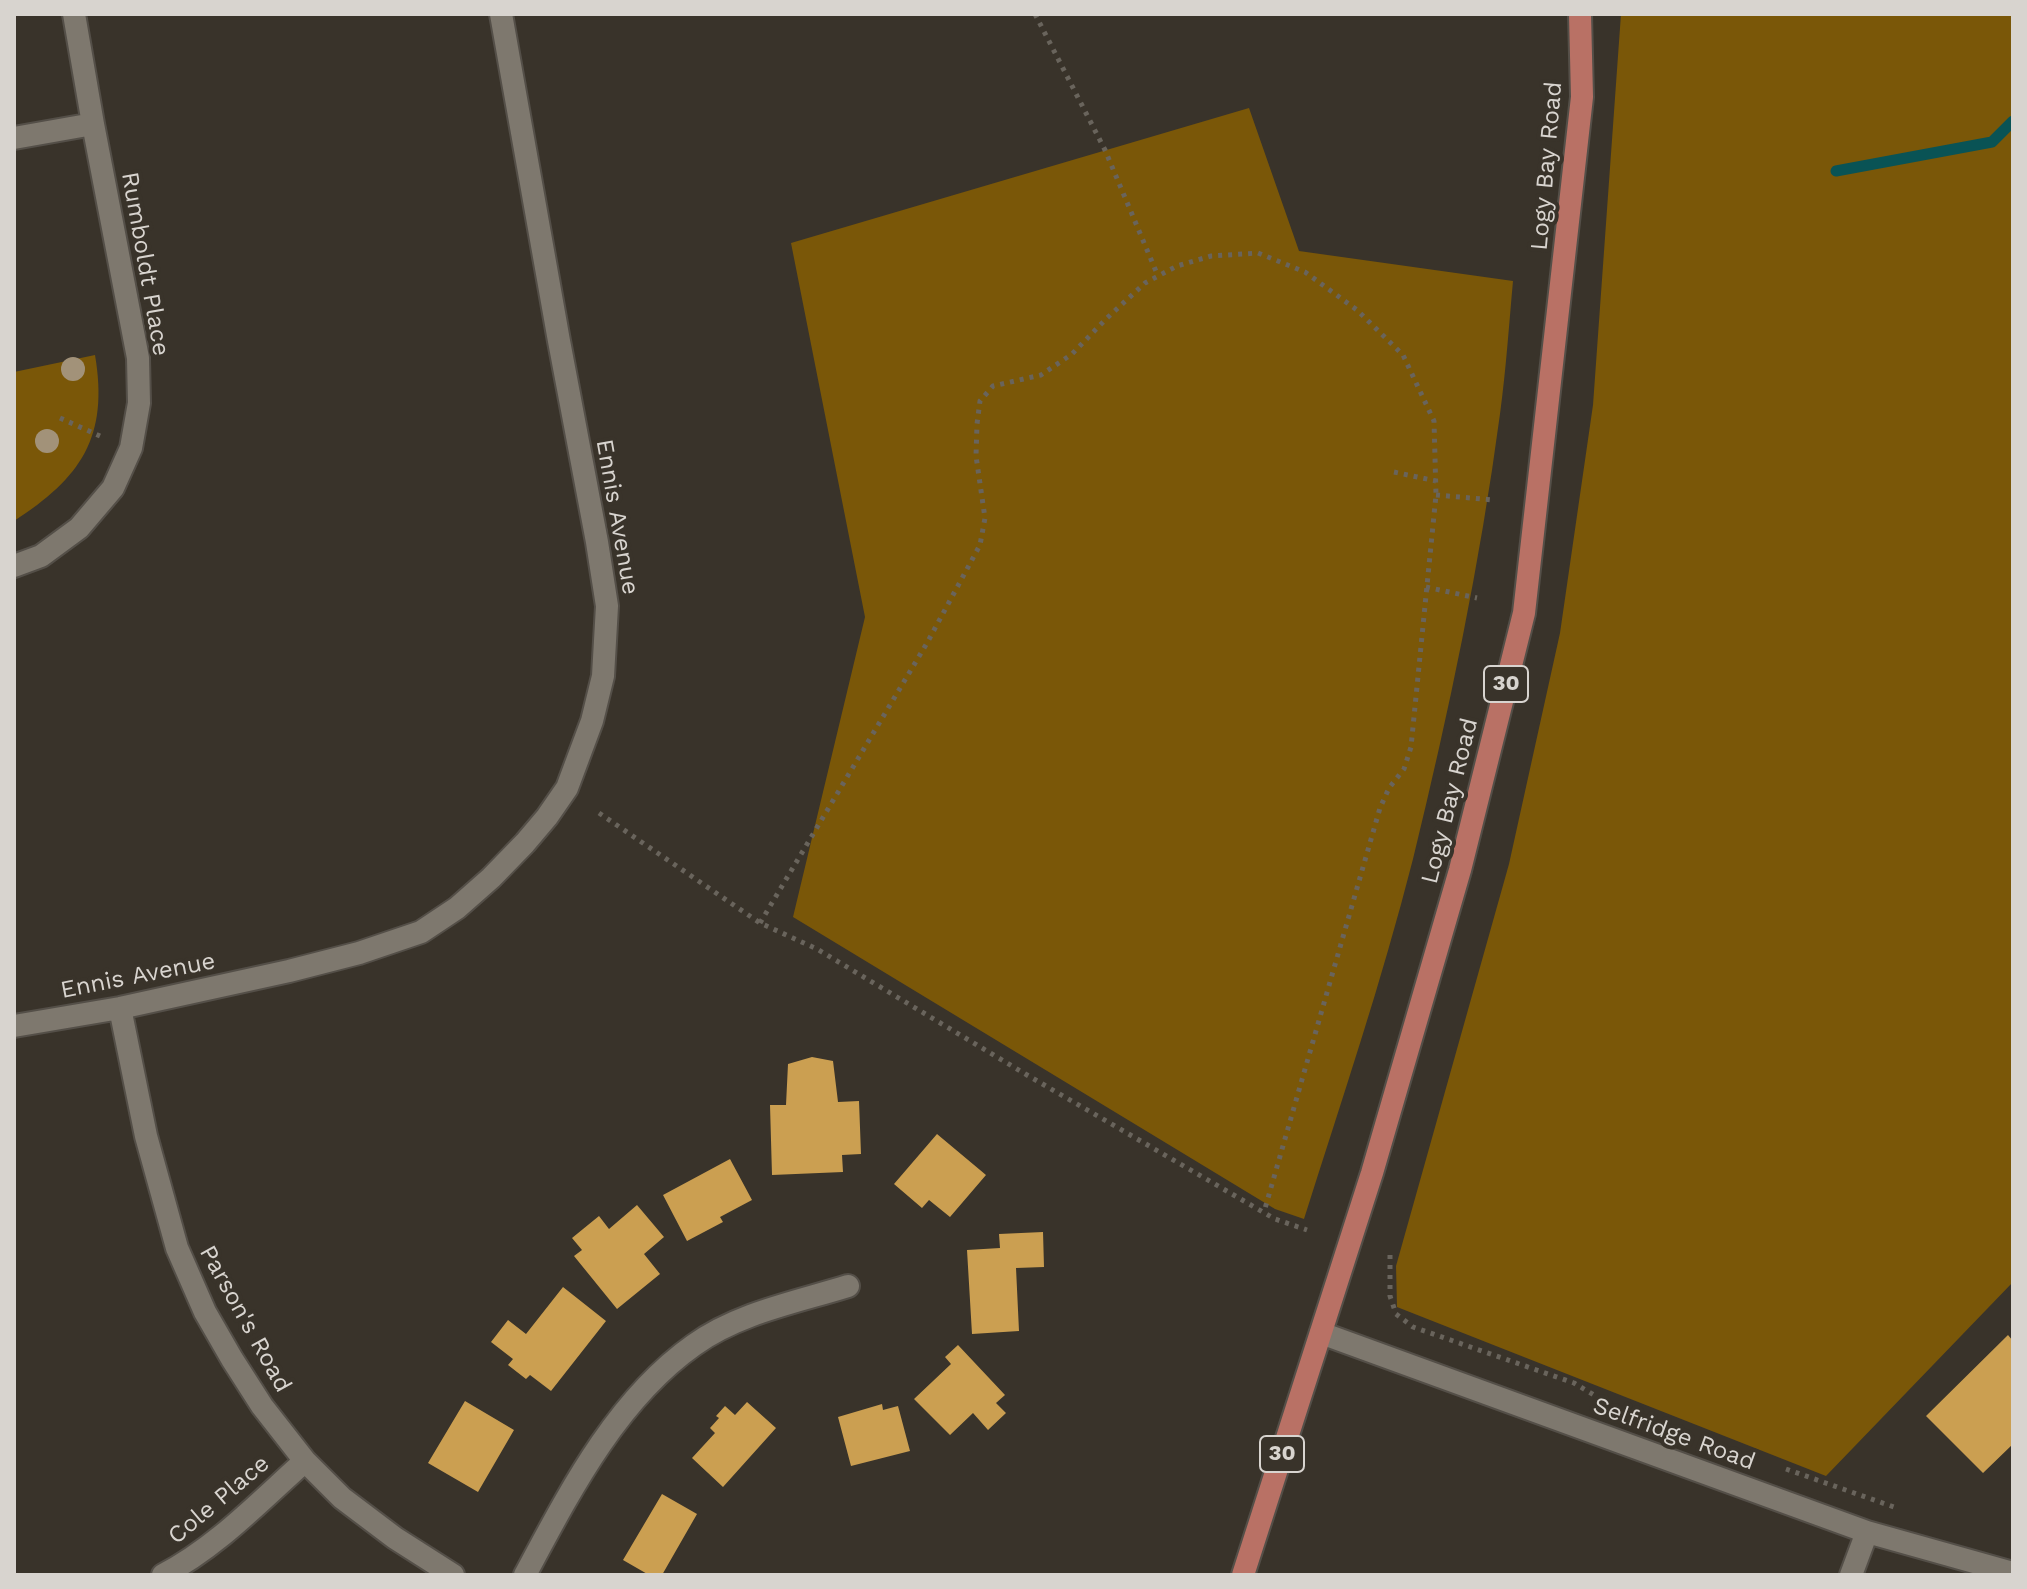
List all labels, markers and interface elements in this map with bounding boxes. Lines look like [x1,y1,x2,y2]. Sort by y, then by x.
street label: Logy Bay Road [1525,80,1569,252]
street label: Rumboldt Place [115,170,175,358]
street label: Ennis Avenue [589,437,645,597]
road number: 30 [1484,666,1528,702]
street label: Logy Bay Road [1416,715,1484,887]
street label: Ennis Avenue [58,947,218,1005]
street label: Parson's Road [193,1240,297,1398]
street label: Selfridge Road [1589,1391,1759,1477]
road number: 30 [1260,1436,1304,1472]
street label: Cole Place [163,1449,275,1551]

